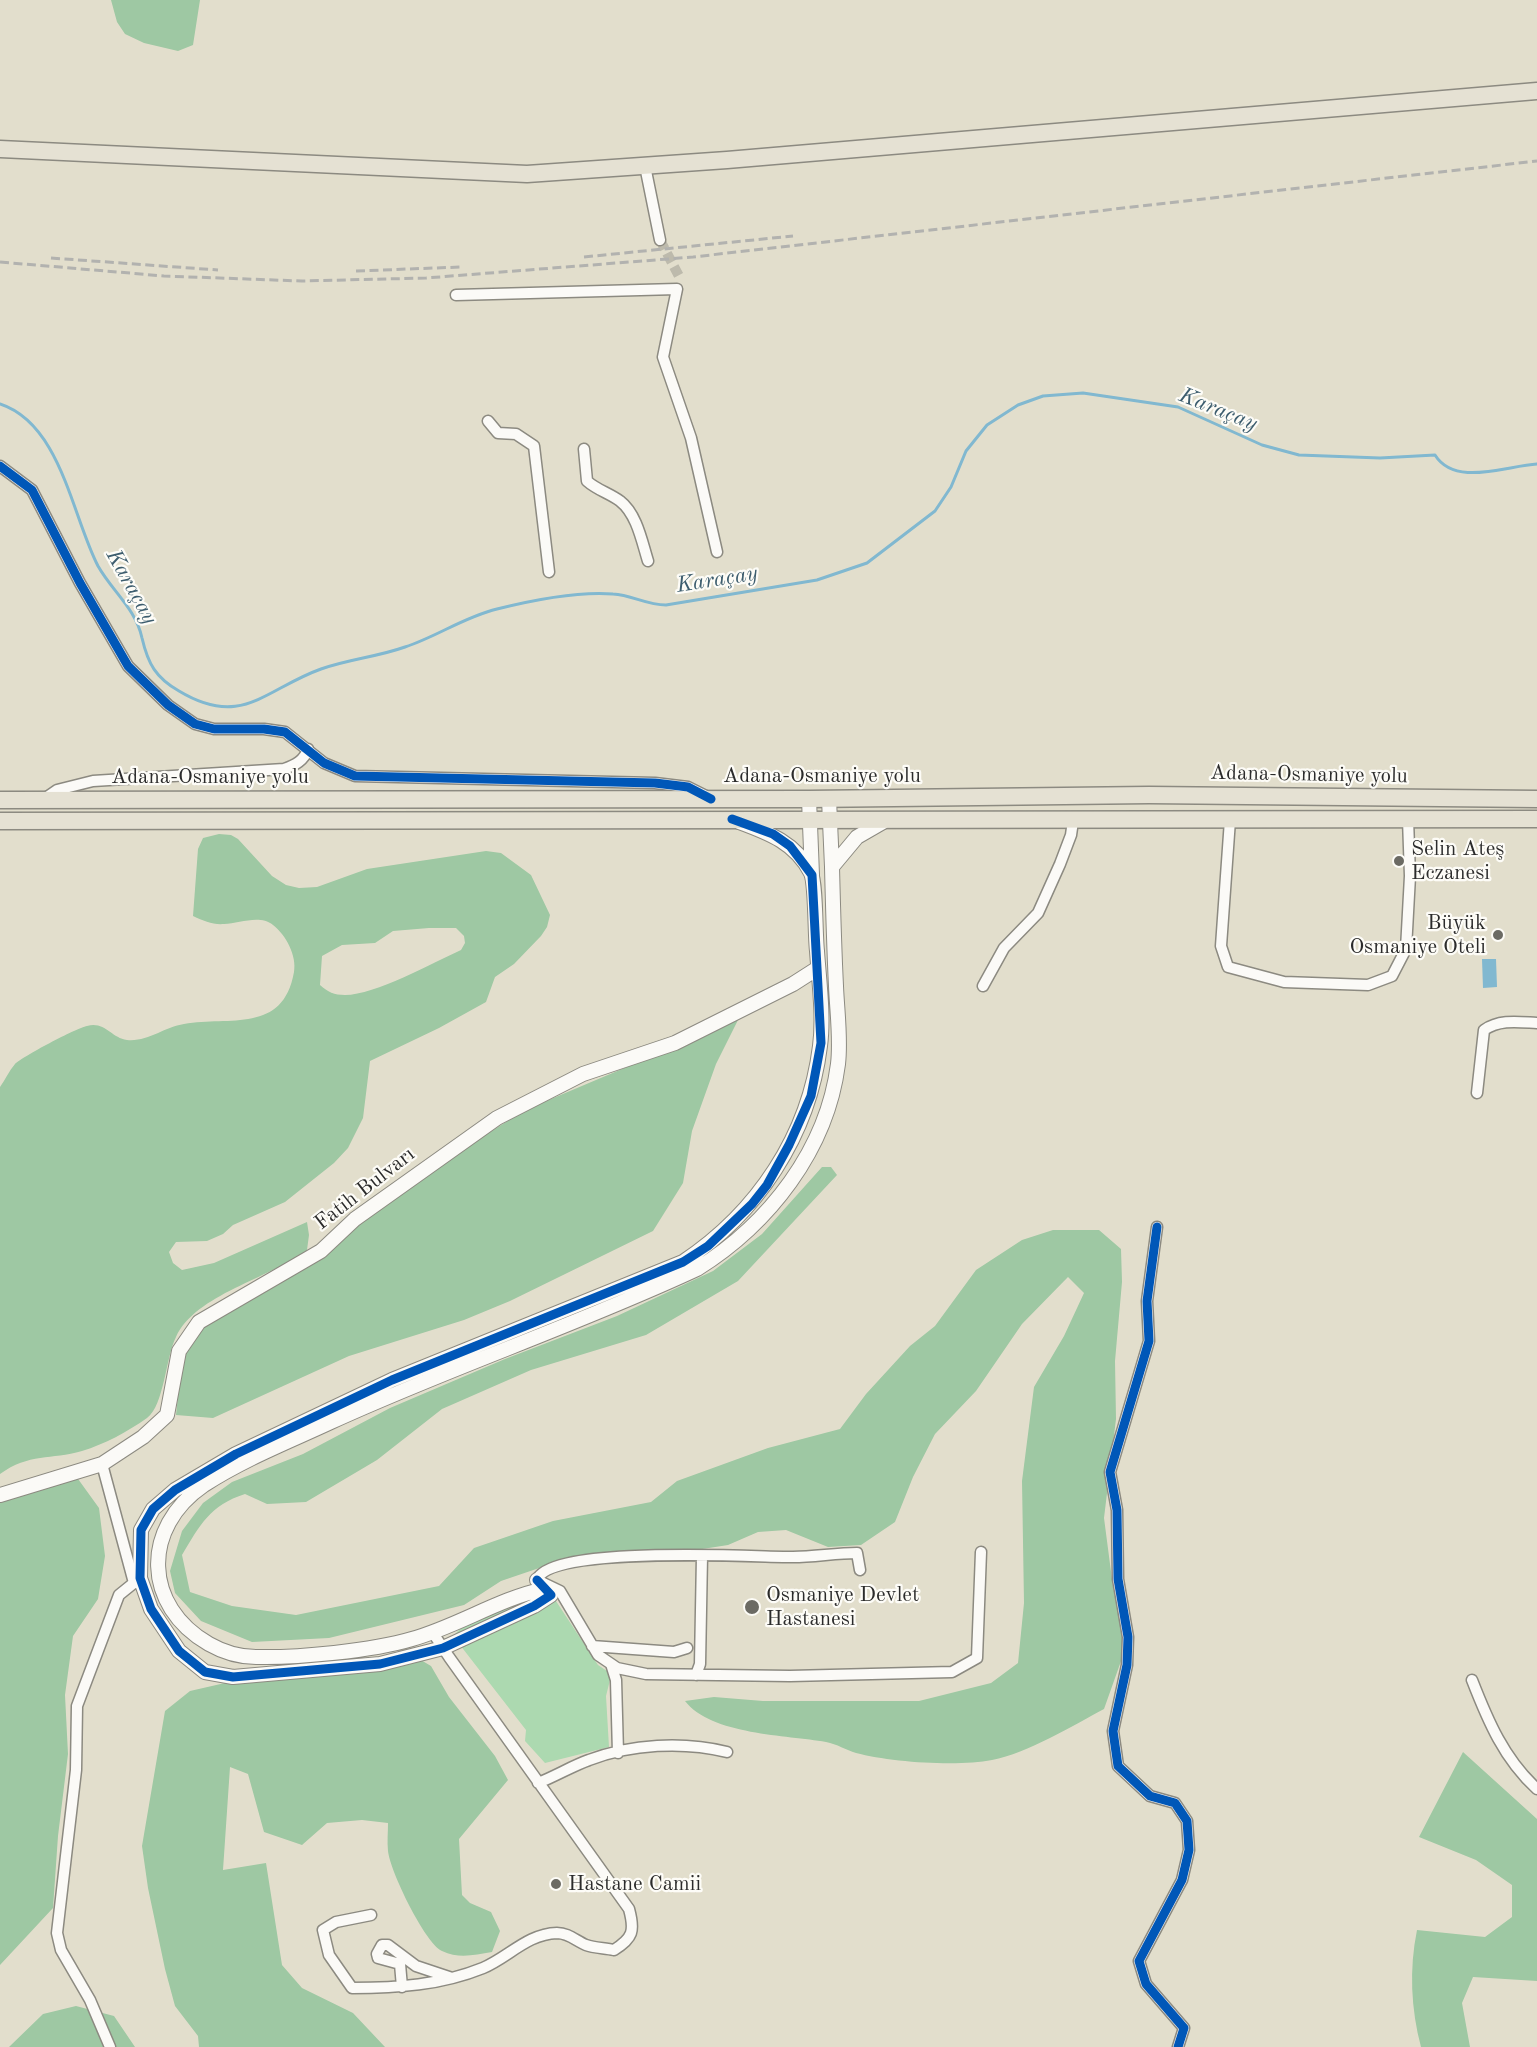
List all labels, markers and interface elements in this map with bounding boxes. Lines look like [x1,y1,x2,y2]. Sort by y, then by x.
water label: Karaçay [1175,382,1261,438]
water label: Karaçay [100,545,162,629]
water label: Karaçay [674,561,760,599]
street label: Adana-Osmaniye yolu [1210,761,1408,789]
street label: Adana-Osmaniye yolu [723,763,921,789]
street label: Adana-Osmaniye yolu [111,764,309,790]
place label: Selin Ateş Eczanesi [1411,836,1504,886]
marker: Selin Ateş Eczanesi [1392,854,1406,868]
place label: Büyük Osmaniye Oteli [1349,910,1486,960]
marker: Büyük Osmaniye Oteli [1491,928,1505,942]
street label: Fatih Bulvarı [310,1142,420,1236]
place label: Osmaniye Devlet Hastanesi [766,1582,919,1632]
marker: Osmaniye Devlet Hastanesi [743,1598,761,1616]
place label: Hastane Camii [568,1871,701,1897]
marker: Hastane Camii [549,1877,563,1891]

